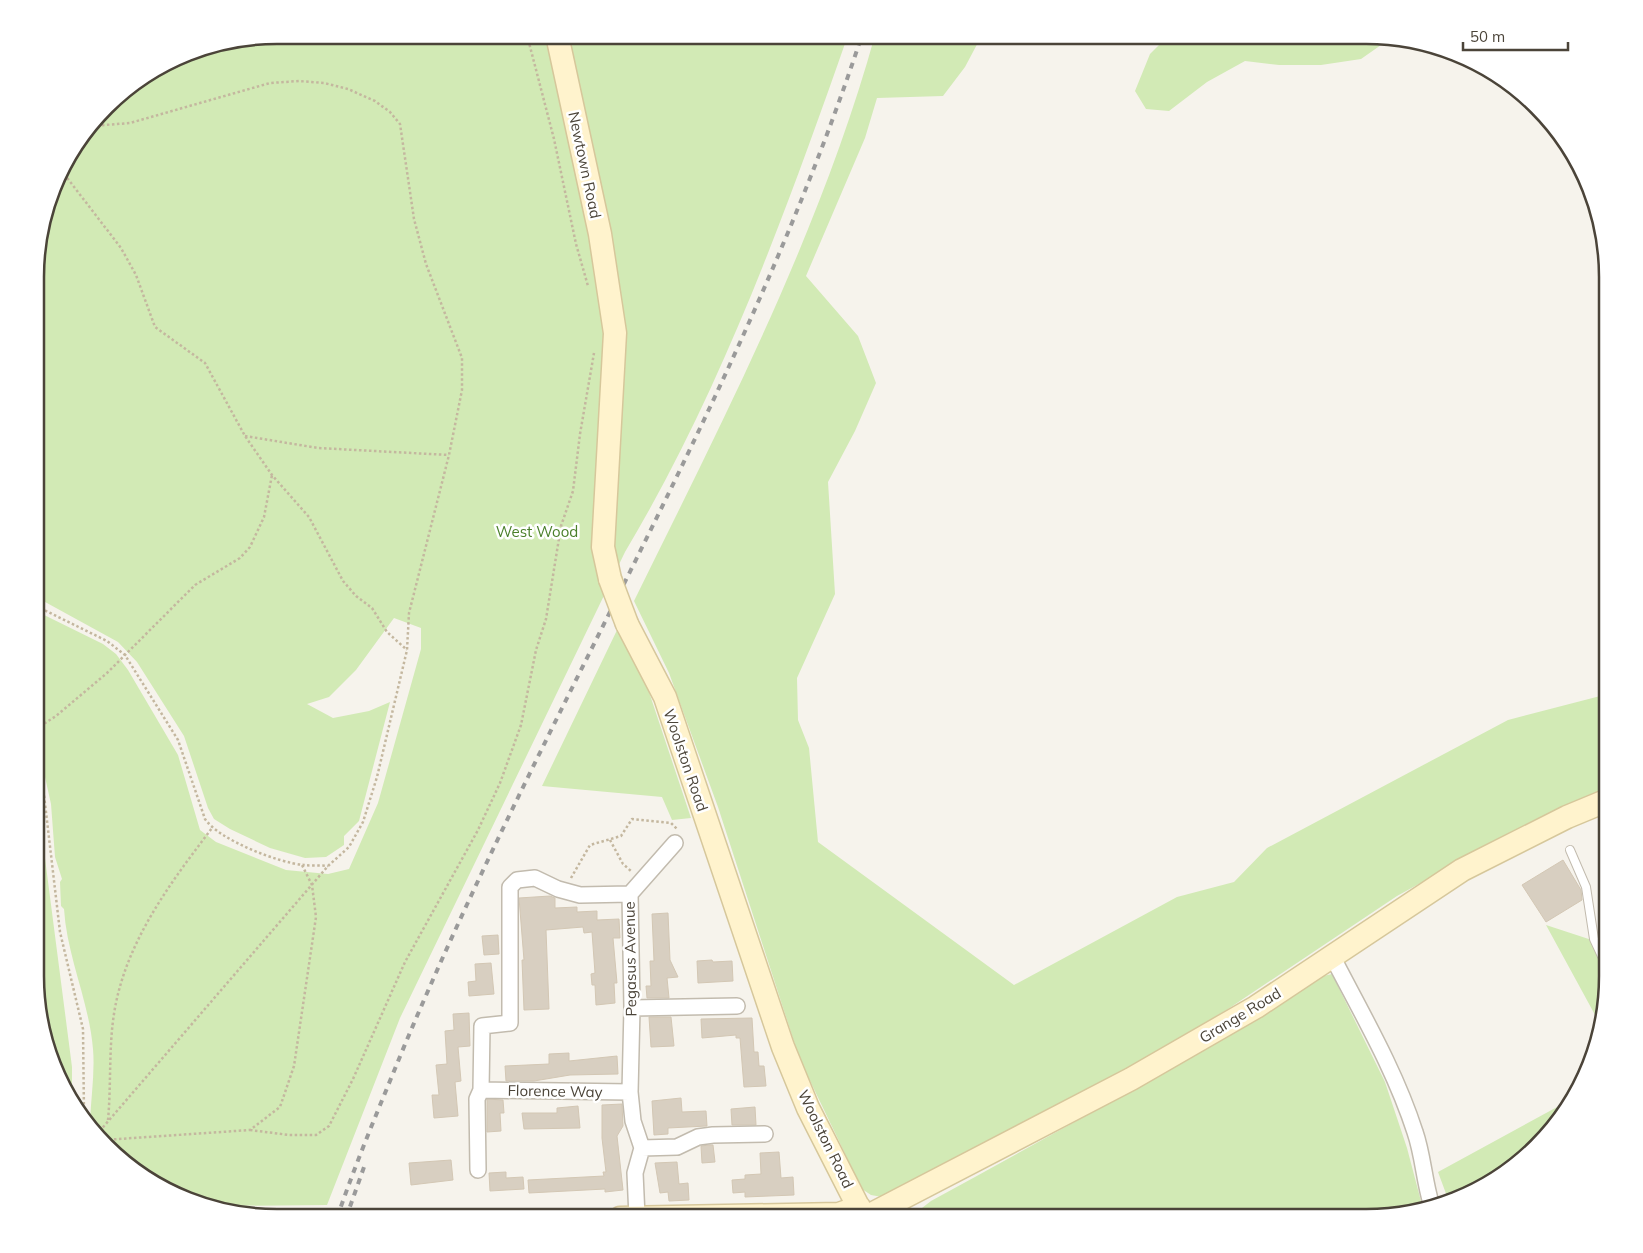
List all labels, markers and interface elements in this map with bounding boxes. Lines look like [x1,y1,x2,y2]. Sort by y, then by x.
scale bar [1463,20,1568,52]
text: 50 m [1470,27,1505,46]
street label: Newtown Road [564,110,606,220]
park label: West Wood [496,522,578,541]
street label: Woolston Road [660,706,712,814]
street label: Pegasus Avenue [619,901,641,1017]
street label: Grange Road [1196,983,1284,1047]
street label: Florence Way [507,1081,603,1101]
street label: Woolston Road [794,1087,858,1191]

